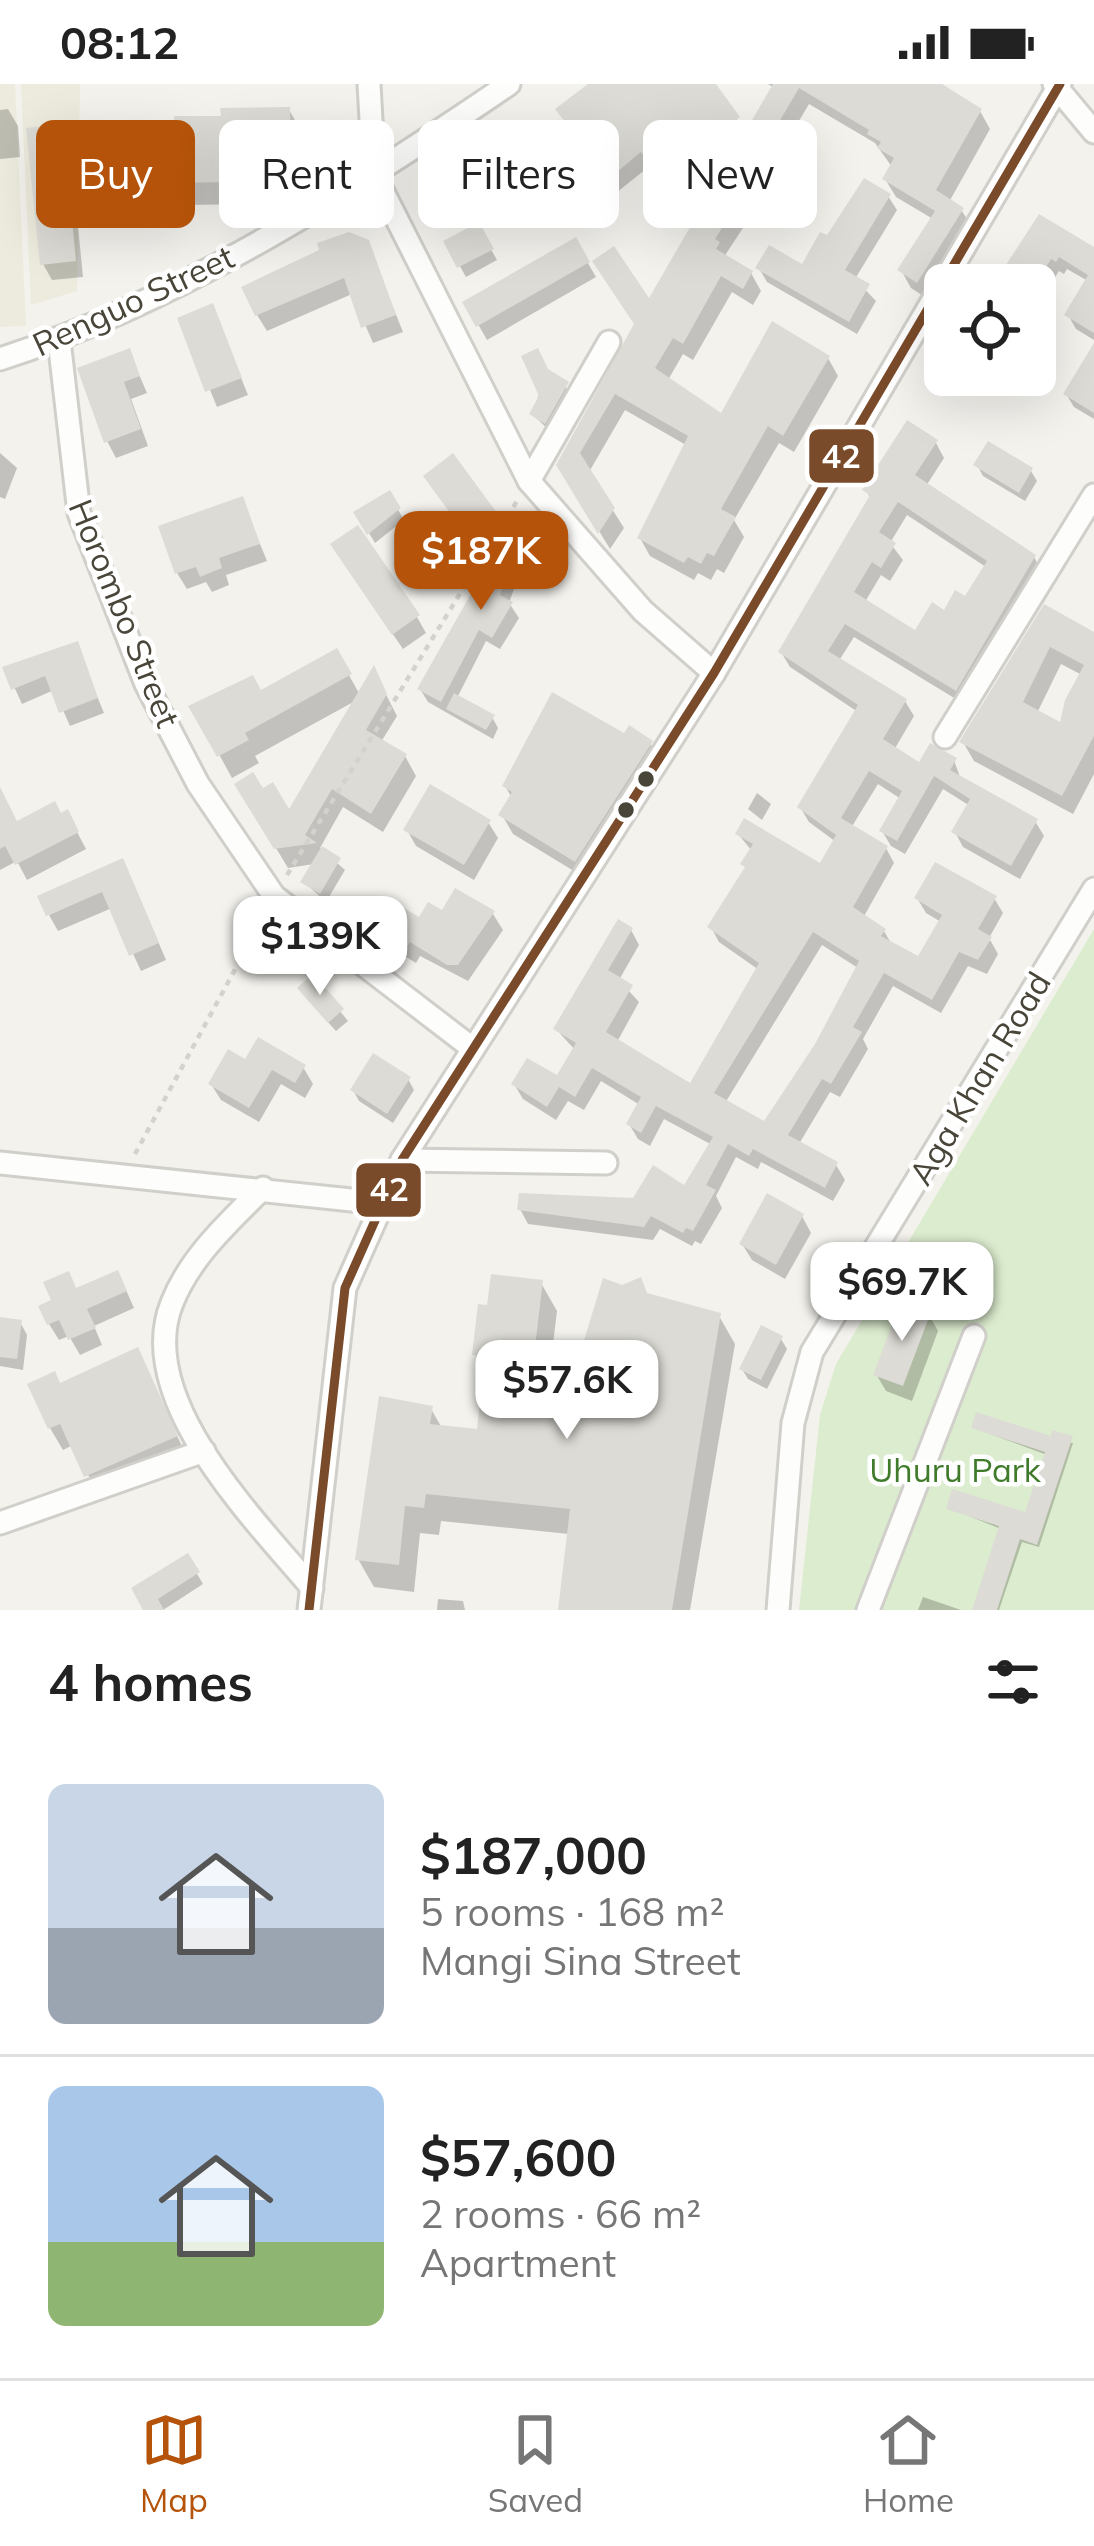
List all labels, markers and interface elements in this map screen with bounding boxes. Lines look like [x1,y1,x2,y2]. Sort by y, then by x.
text: 08:12 [60,14,179,70]
chip: Buy [36,120,195,228]
chip: Rent [219,120,394,228]
chip: Filters [418,120,619,228]
chip: New [643,120,817,228]
street label: Renguo Street [26,235,240,365]
map controls [924,264,1056,396]
button: locate [924,264,1056,396]
line badge: 42 [807,427,876,485]
text: 42 [821,435,861,476]
street label: Horombo Street [61,493,189,733]
pin: $187K [397,511,565,613]
text: $187K [421,525,541,574]
unlabelled marker [635,768,657,790]
unlabelled marker [615,799,637,821]
pin: $139K [236,896,404,998]
text: $139K [260,910,380,959]
street label: Aga Khan Road [899,964,1059,1192]
line badge: 42 [354,1161,423,1219]
text: 42 [369,1168,409,1209]
pin: $69.7K [804,1242,1000,1344]
text: $69.7K [837,1256,967,1305]
pin: $57.6K [469,1340,665,1442]
text: $57.6K [502,1354,632,1403]
park label: Uhuru Park [869,1449,1042,1490]
icon: filters [980,1649,1046,1715]
text: 4 homes [48,1650,253,1714]
text: $187,000 [420,1823,647,1887]
icon: home [144,1832,288,1976]
text: 5 rooms · 168 m² [420,1887,724,1936]
text: Mangi Sina Street [420,1936,741,1985]
text: $57,600 [420,2125,616,2189]
icon: home [144,2134,288,2278]
text: 2 rooms · 66 m² [420,2189,701,2238]
text: Apartment [420,2238,616,2287]
tab: Map [140,2407,208,2520]
tab: Saved [488,2407,583,2520]
tab: Home [863,2407,954,2520]

